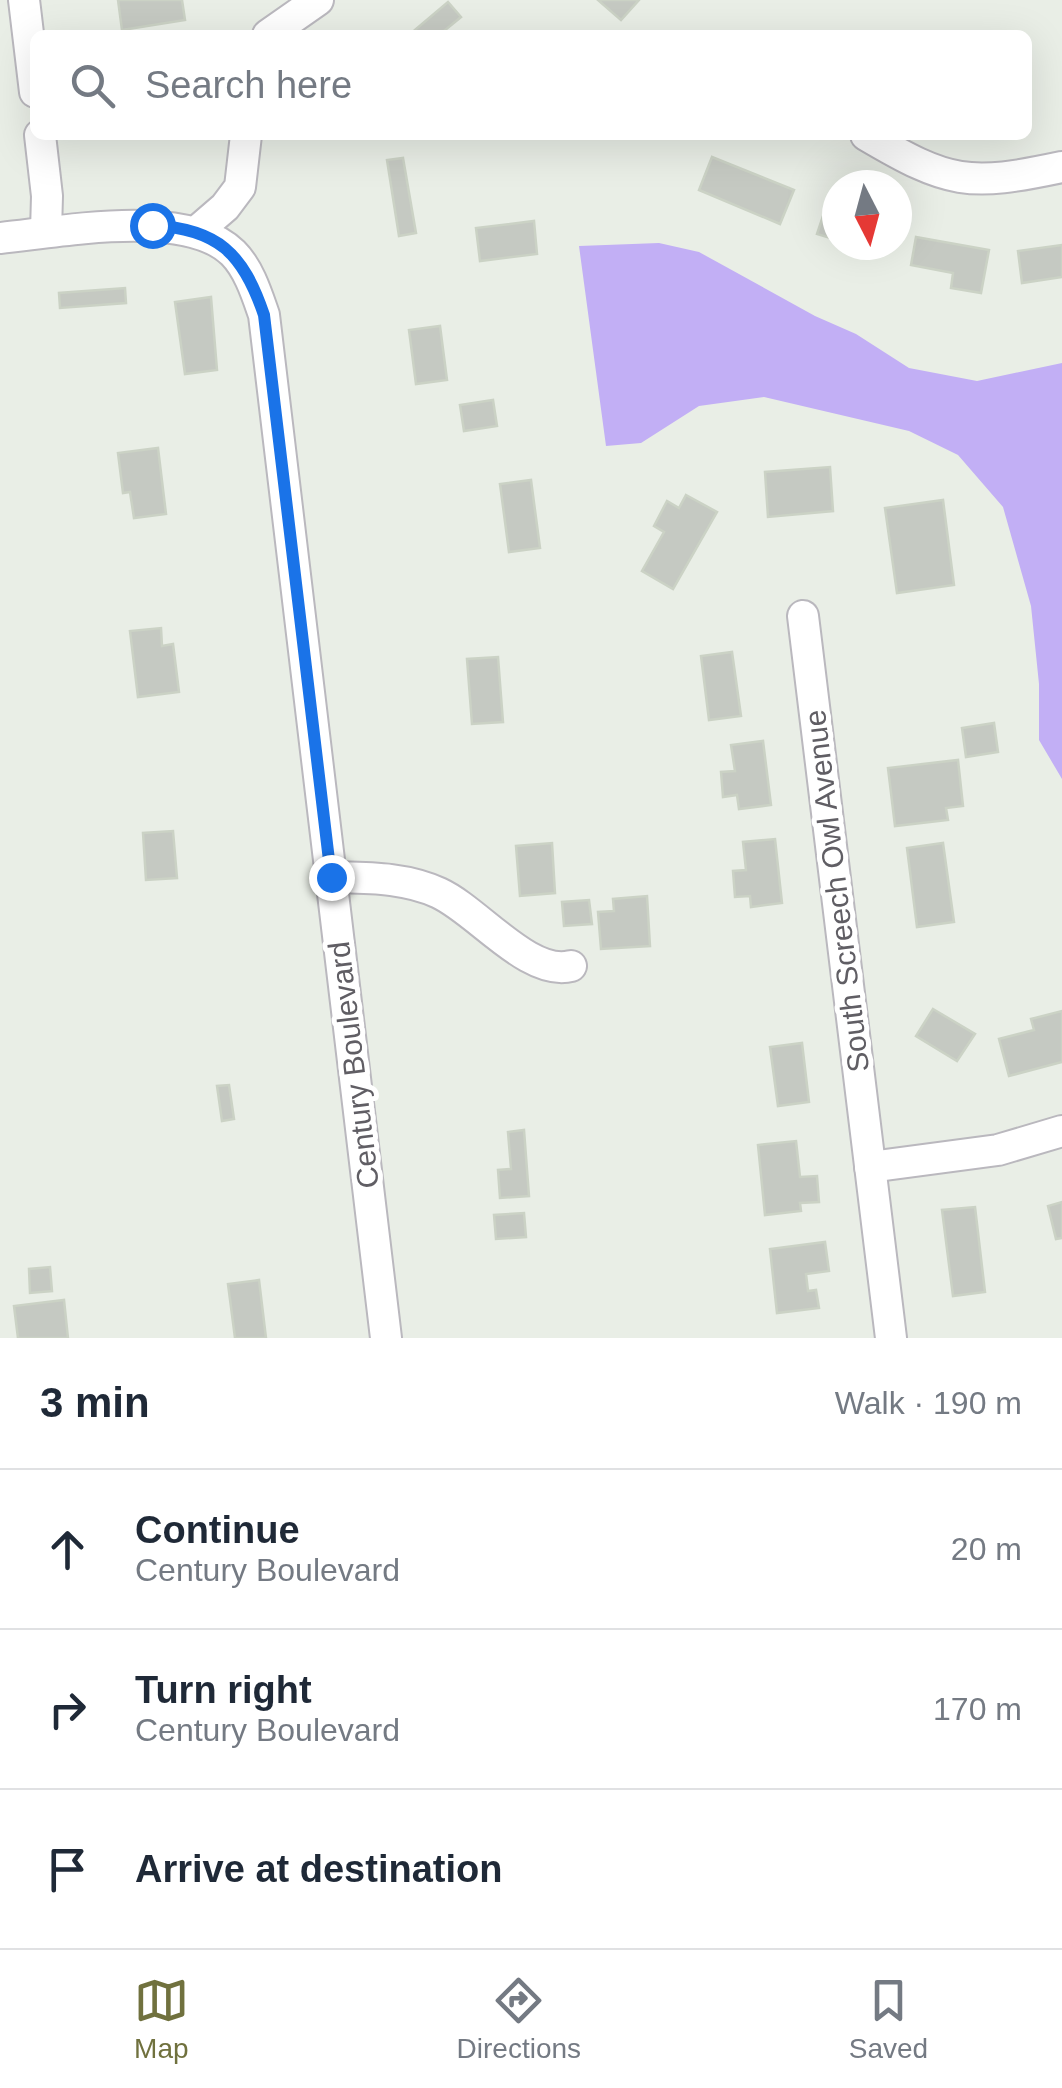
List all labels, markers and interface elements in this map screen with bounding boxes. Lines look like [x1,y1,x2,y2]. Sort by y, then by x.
search box [30,30,1032,140]
icon: search [65,58,120,113]
text: Search here [145,64,352,106]
north arrow [822,170,912,260]
route start [130,203,176,249]
street label: South Screech Owl Avenue [798,708,875,1074]
route end [309,855,355,901]
street label: Century Boulevard [322,940,385,1190]
text: 3 min [40,1379,150,1426]
text: Walk · 190 m [835,1385,1022,1421]
text: Continue [135,1509,300,1551]
icon: ahead [40,1522,95,1577]
text: 20 m [951,1531,1022,1567]
text: Century Boulevard [135,1552,400,1588]
text: Turn right [135,1669,312,1711]
icon: right [40,1682,95,1737]
text: 170 m [933,1691,1022,1727]
text: Century Boulevard [135,1712,400,1748]
icon: arrive [40,1842,95,1897]
text: Arrive at destination [135,1848,502,1890]
tab: Map [134,1973,189,2065]
tab: Directions [457,1973,581,2065]
tab: Saved [849,1973,928,2065]

